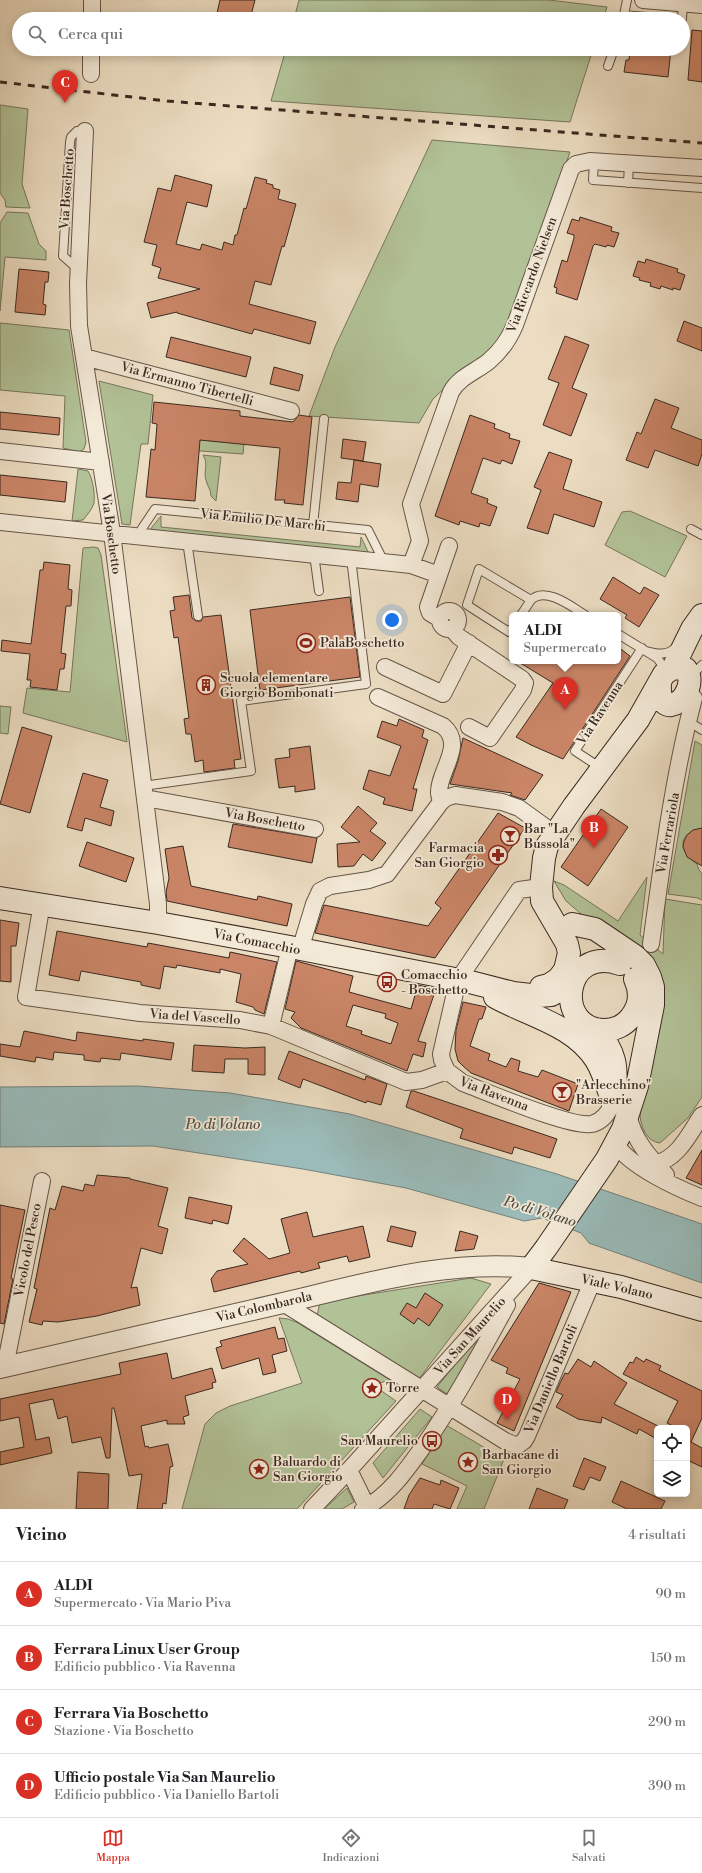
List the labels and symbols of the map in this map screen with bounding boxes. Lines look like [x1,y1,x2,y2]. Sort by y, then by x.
pin: C [52,70,78,103]
street label: Via Boschetto [56,148,78,231]
street label: Via Riccardo Nielsen [503,215,561,336]
street label: Via Ermanno Tibertelli [118,358,255,409]
street label: Via Boschetto [97,492,125,575]
street label: Via Emilio De Marchi [198,505,327,535]
your location [382,610,402,630]
sports icon: PalaBoschetto [295,632,317,654]
place label: PalaBoschetto [320,635,405,651]
place label: Scuola elementare Giorgio Bombonati [220,670,333,701]
building icon: Scuola elementare Giorgio Bombonati [195,674,217,696]
pin: A [552,677,578,710]
street label: Via Ravenna [573,678,627,749]
street label: Via Ferrariola [653,791,683,876]
street label: Via Boschetto [223,805,306,835]
pin: B [581,815,607,848]
place label: Bar "La Bussola" [523,821,575,852]
bar icon: Bar "La Bussola" [499,825,521,847]
place label: Farmacia San Giorgio [415,840,484,871]
pharmacy icon: Farmacia San Giorgio [487,844,509,866]
street label: Via Comacchio [211,925,302,958]
place label: Comacchio - Boschetto [401,967,468,998]
bus stop icon: Comacchio - Boschetto [376,971,398,993]
street label: Via del Vascello [148,1006,241,1028]
street label: Via Ravenna [456,1073,531,1115]
place label: "Arlecchino" Brasserie [575,1077,651,1108]
bar icon: "Arlecchino" Brasserie [551,1081,573,1103]
water label: Po di Volano [185,1116,260,1134]
water label: Po di Volano [501,1192,578,1232]
street label: Vicolo del Pesco [11,1202,45,1299]
street label: Viale Volano [578,1271,655,1303]
street label: Via Colombarola [213,1288,314,1326]
street label: Via San Maurelio [430,1294,509,1379]
street label: Via Daniello Bartoli [520,1322,581,1437]
place icon: Torre [361,1377,383,1399]
place label: Torre [386,1380,420,1396]
pin: D [494,1387,520,1420]
bus stop icon: San Maurelio [421,1430,443,1452]
place label: San Maurelio [341,1433,418,1449]
place label: Barbacane di San Giorgio [481,1447,559,1478]
place icon: Barbacane di San Giorgio [457,1451,479,1473]
place label: Baluardo di San Giorgio [272,1454,343,1485]
place icon: Baluardo di San Giorgio [248,1458,270,1480]

